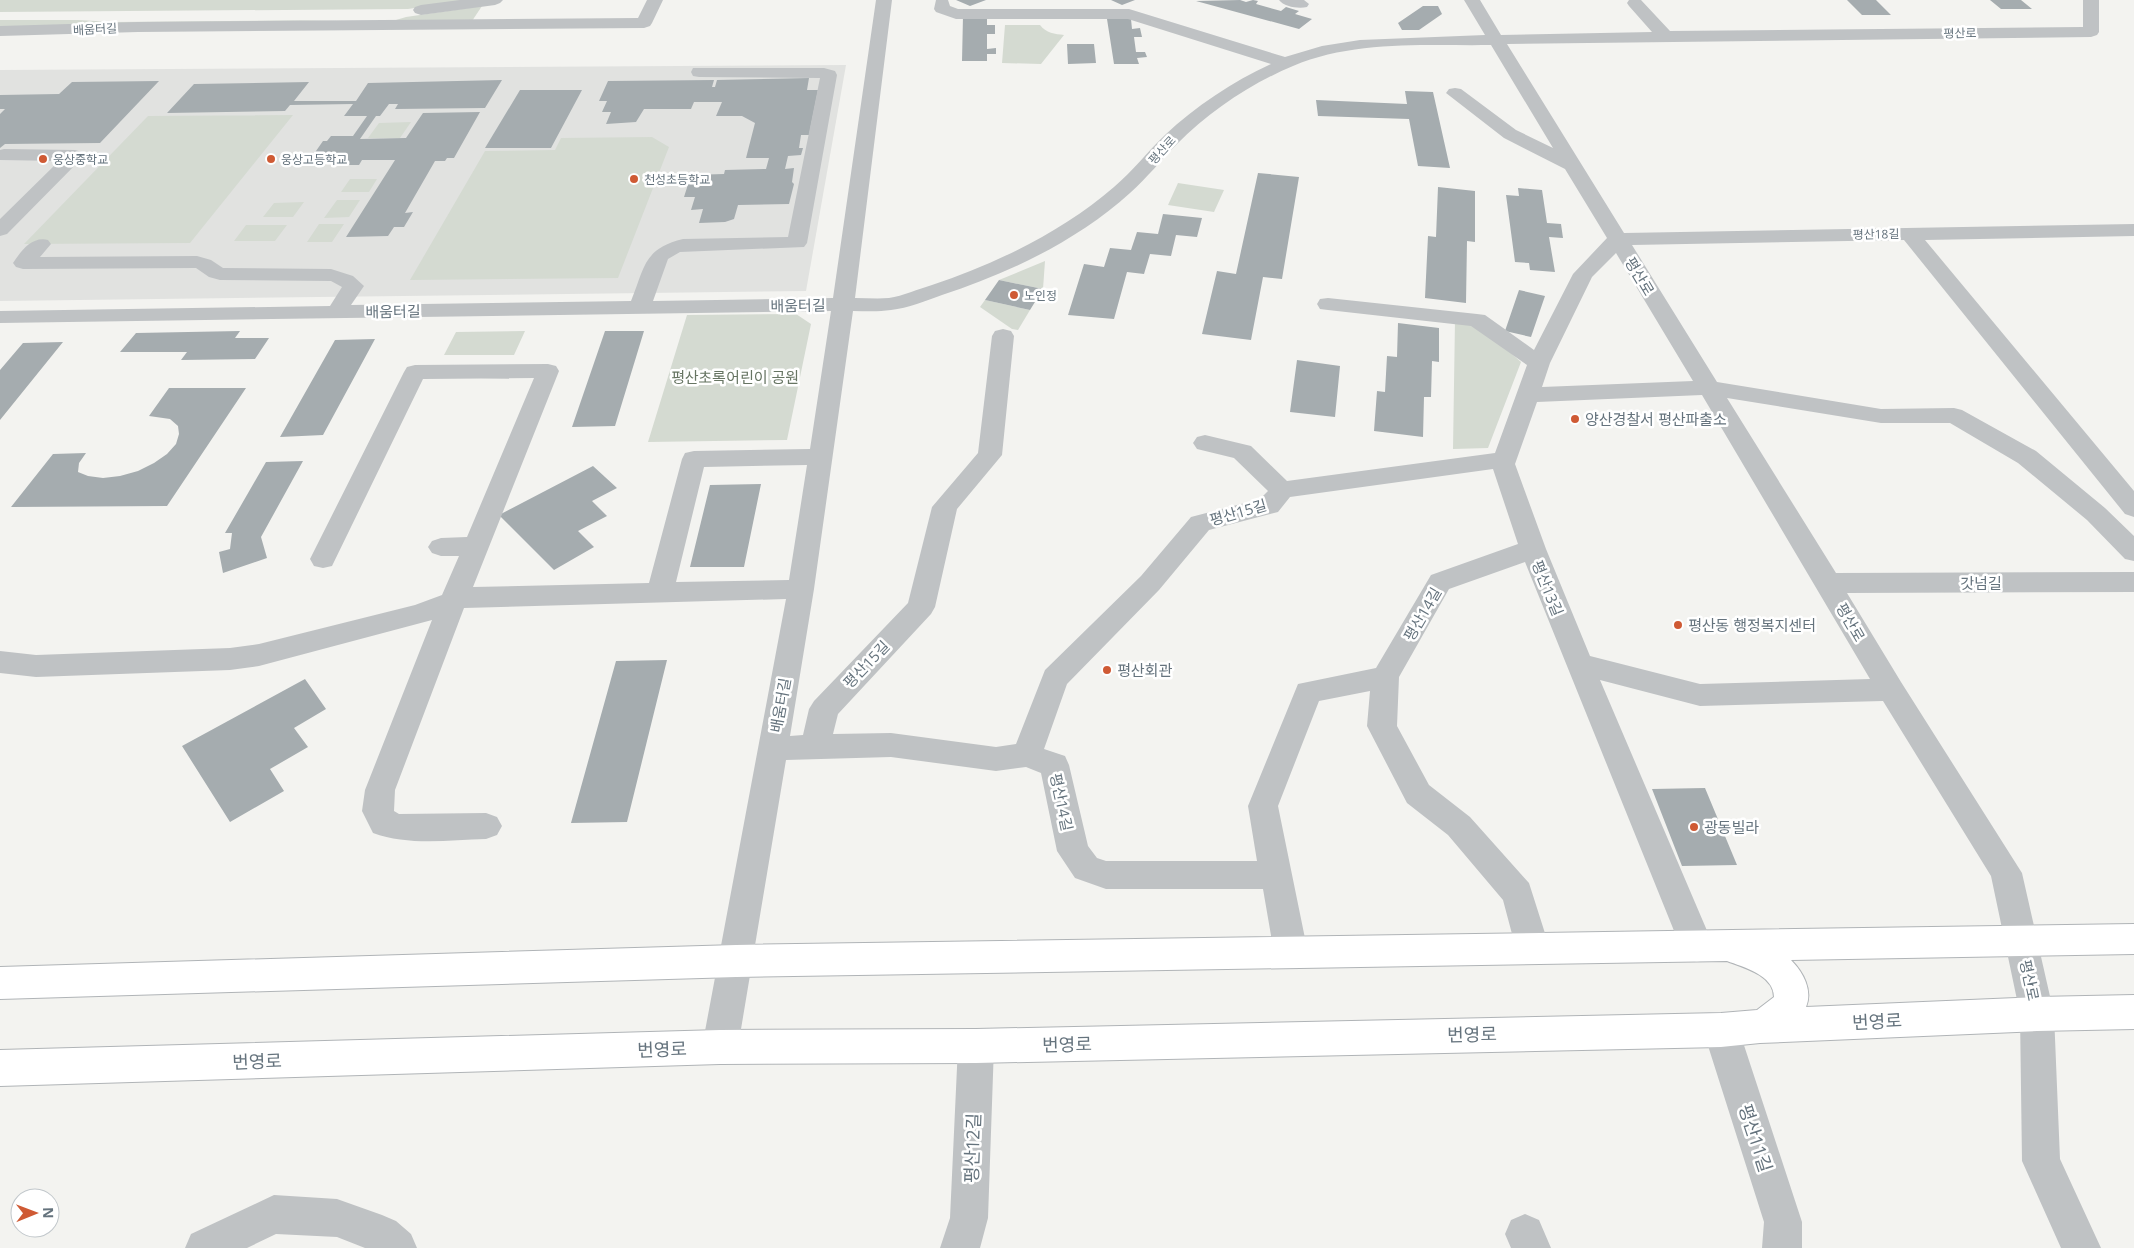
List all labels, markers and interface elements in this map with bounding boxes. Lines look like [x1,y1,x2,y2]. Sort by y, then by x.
street label: 배움터길 [72,19,118,39]
street label: 평산로 [1943,24,1977,42]
street label: 평산로 [1144,132,1180,168]
place label: 웅상중학교 [53,151,108,168]
place label: 웅상고등학교 [281,151,347,168]
marker: 웅상중학교 [37,153,49,165]
marker: 웅상고등학교 [265,153,277,165]
place label: 천성초등학교 [644,171,710,188]
marker: 천성초등학교 [628,173,640,185]
street label: 평산18길 [1852,225,1900,243]
street label: 평산로 [1621,253,1659,299]
place label: 노인정 [1024,287,1057,304]
marker: 노인정 [1008,289,1020,301]
street label: 배움터길 [770,295,826,315]
street label: 배움터길 [365,301,421,321]
park label: 평산초록어린이 공원 [671,367,799,387]
place label: 양산경찰서 평산파출소 [1585,409,1727,429]
marker: 양산경찰서 평산파출소 [1569,413,1581,425]
street label: 평산15길 [1207,494,1269,530]
street label: 평산13길 [1528,557,1568,619]
street label: 갓넘길 [1960,573,2002,593]
street label: 평산14길 [1399,584,1445,644]
street label: 평산로 [1832,599,1870,645]
place label: 평산동 행정복지센터 [1688,615,1816,635]
marker: 평산동 행정복지센터 [1672,619,1684,631]
street label: 평산15길 [838,636,894,692]
place label: 평산회관 [1117,660,1172,680]
marker: 평산회관 [1101,664,1113,676]
street label: 배움터길 [765,676,795,734]
street label: 평산14길 [1046,771,1078,833]
place label: 광동빌라 [1704,817,1759,837]
marker: 광동빌라 [1688,821,1700,833]
street label: 평산로 [2016,958,2044,1002]
street label: 번영로 [1852,1008,1902,1034]
street label: 번영로 [1447,1022,1497,1046]
street label: 번영로 [1042,1032,1092,1056]
street label: 번영로 [637,1036,687,1062]
street label: 번영로 [232,1048,282,1074]
street label: 평산11길 [1734,1101,1778,1175]
street label: 평산12길 [959,1112,985,1184]
north arrow [10,1188,60,1238]
text: N [39,1207,58,1219]

